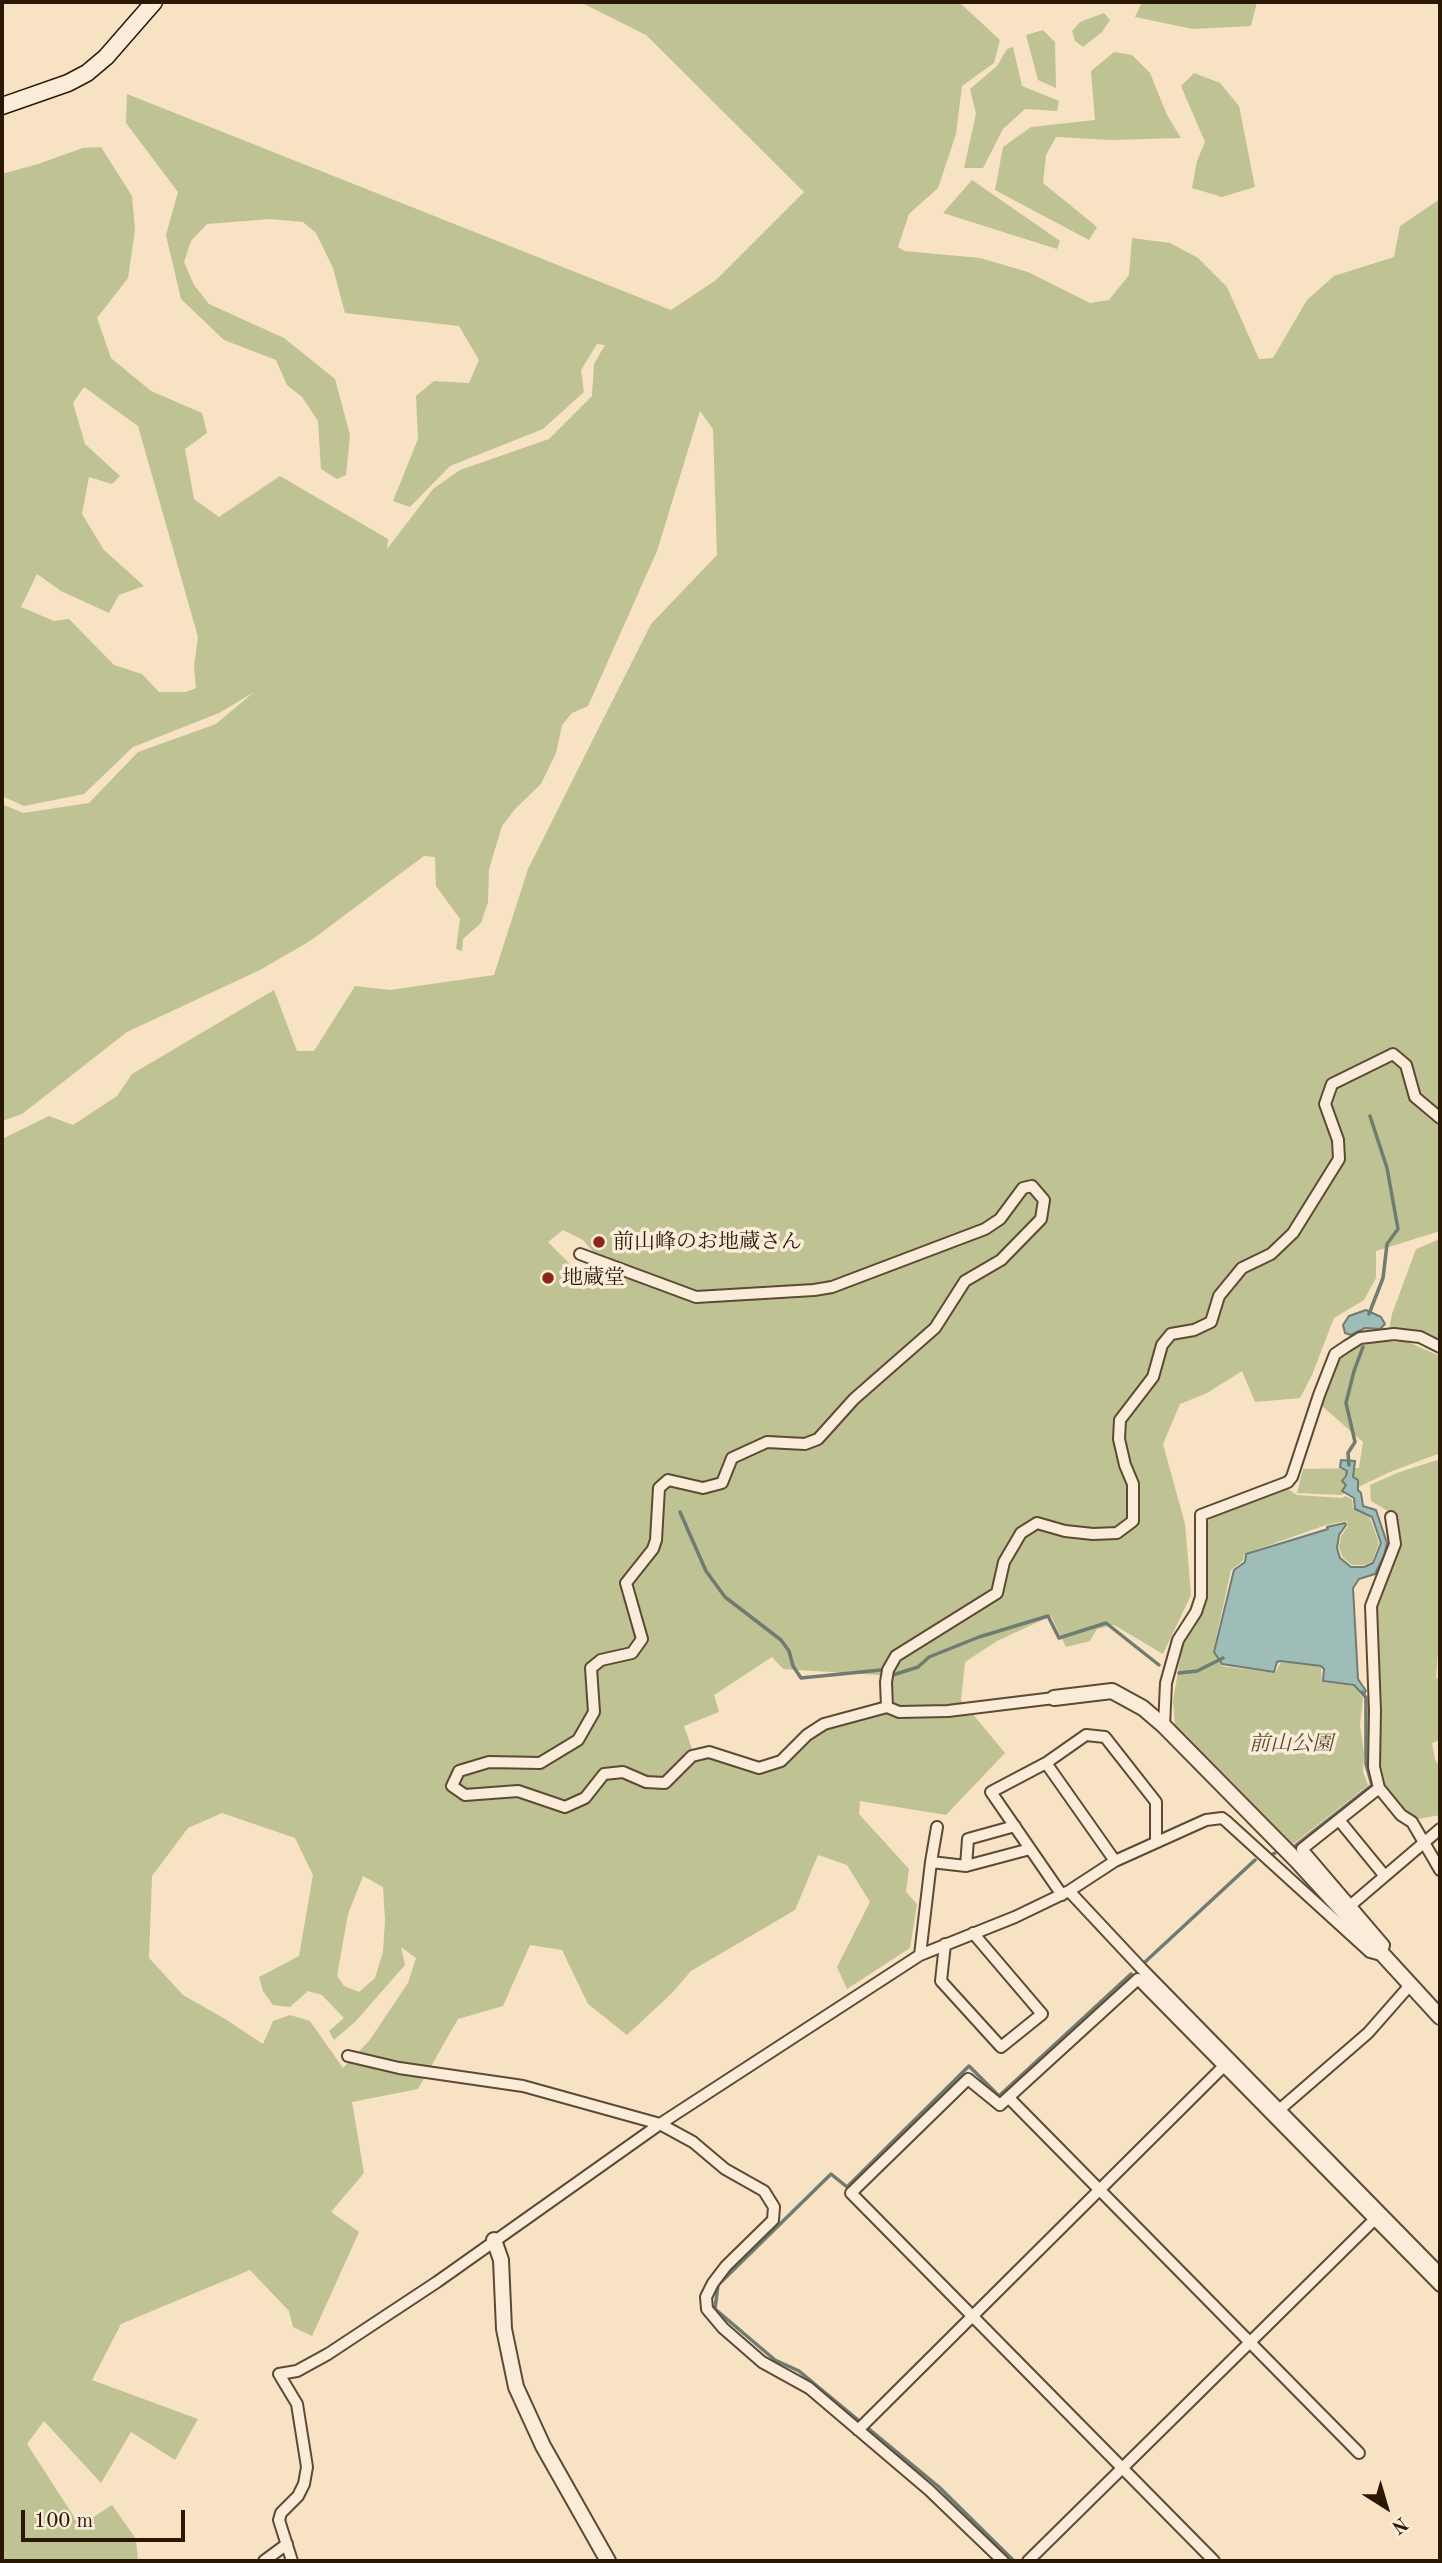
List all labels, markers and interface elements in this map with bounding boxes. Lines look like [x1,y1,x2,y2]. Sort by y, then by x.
place label: 前山峰のお地蔵さん [613,1229,802,1255]
marker: 前山峰のお地蔵さん [591,1234,607,1250]
place label: 地蔵堂 [562,1265,625,1291]
marker: 地蔵堂 [540,1270,556,1286]
park label: 前山公園 [1249,1731,1333,1757]
north arrow [1351,2472,1421,2542]
scale bar [24,2496,189,2540]
text: 100 m [34,2511,93,2532]
text: N [1387,2512,1410,2536]

